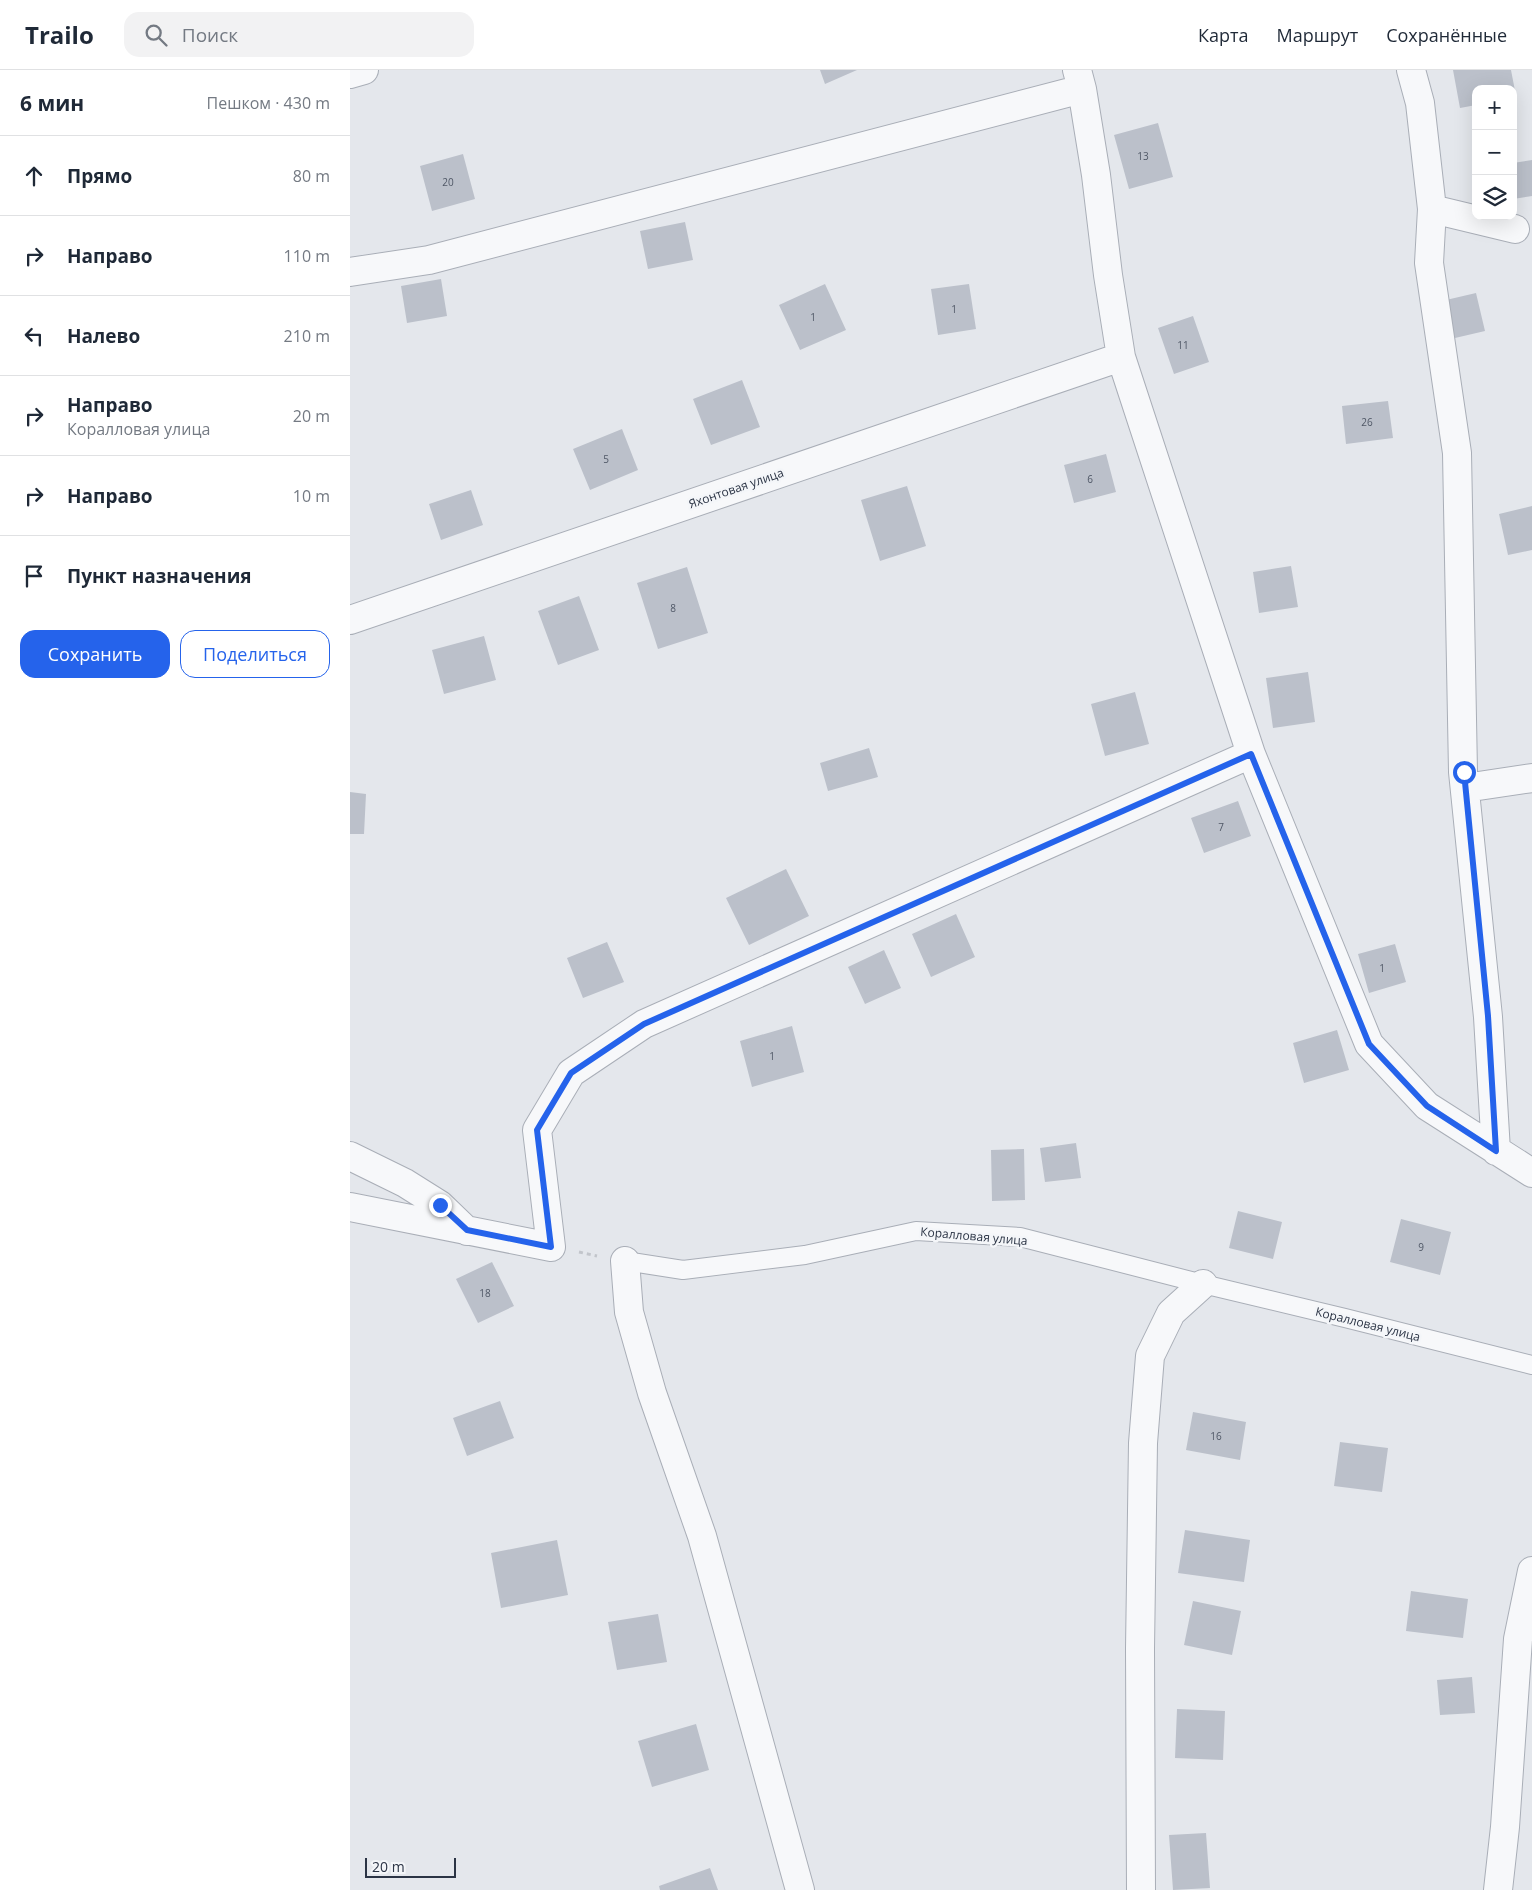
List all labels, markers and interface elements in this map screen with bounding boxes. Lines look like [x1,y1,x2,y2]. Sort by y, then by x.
search box [124,12,474,57]
text: Trailo [25,18,94,51]
icon: search [142,21,170,49]
text: Поиск [182,22,238,48]
text: Карта [1198,23,1248,47]
text: Маршрут [1276,23,1358,47]
text: Сохранённые [1386,23,1507,47]
map controls [1472,85,1517,220]
button: + [1472,85,1517,130]
text: 6 мин [20,89,84,117]
text: Пешком · 430 m [207,92,330,114]
button: − [1472,130,1517,175]
house number: 13 [1137,149,1149,163]
icon: ahead [20,162,48,190]
text: Прямо [67,163,132,189]
text: 80 m [293,165,330,187]
house number: 20 [442,175,454,189]
button: layers [1472,175,1517,220]
icon: right [20,242,48,270]
text: Направо [67,243,153,269]
text: 110 m [284,245,330,267]
house number: 1 [951,302,957,316]
house number: 1 [810,310,816,324]
icon: left [20,322,48,350]
text: Налево [67,323,140,349]
text: 210 m [284,325,330,347]
house number: 11 [1177,338,1189,352]
text: Направо [67,392,153,418]
icon: right [20,402,48,430]
text: 20 m [293,405,330,427]
house number: 26 [1361,415,1373,429]
text: Коралловая улица [67,418,210,440]
house number: 5 [603,452,609,466]
street label: Яхонтовая улица [686,464,786,512]
house number: 6 [1087,472,1093,486]
icon: right [20,482,48,510]
text: Направо [67,483,153,509]
text: 10 m [293,485,330,507]
icon: arrive [20,562,48,590]
text: Пункт назначения [67,563,252,589]
house number: 8 [670,601,676,615]
button: Сохранить [20,630,170,678]
button: Поделиться [180,630,330,678]
route start [1453,761,1476,784]
house number: 7 [1218,820,1224,834]
house number: 1 [1379,961,1385,975]
house number: 1 [769,1049,775,1063]
route end [429,1194,452,1217]
street label: Коралловая улица [920,1223,1028,1249]
house number: 9 [1418,1240,1424,1254]
house number: 18 [479,1286,491,1300]
street label: Коралловая улица [1314,1303,1422,1345]
house number: 16 [1210,1429,1222,1443]
scale bar [365,1855,456,1878]
text: 20 m [372,1857,405,1876]

